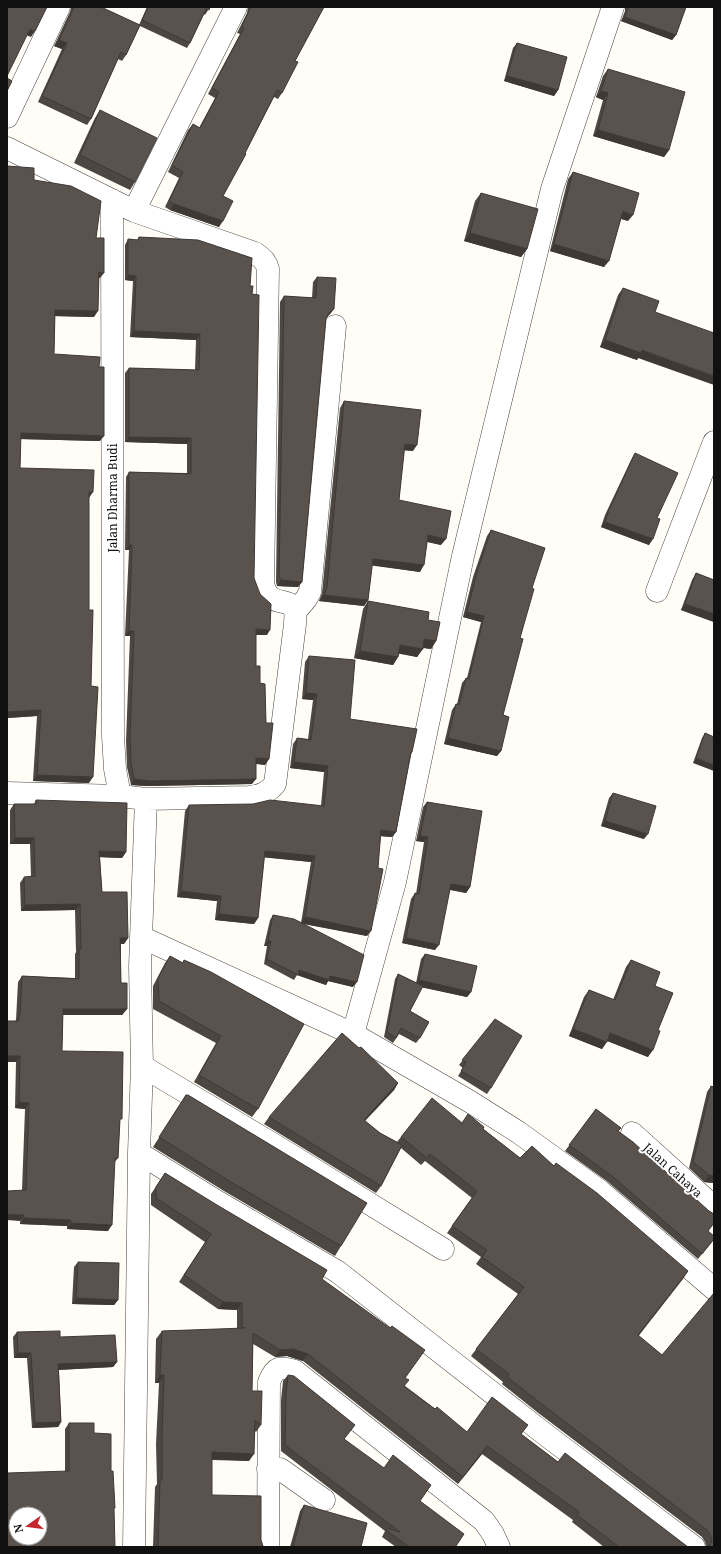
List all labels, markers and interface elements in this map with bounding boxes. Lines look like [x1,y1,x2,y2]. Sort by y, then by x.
street label: Jalan Dharma Budi [104,443,121,554]
street label: Jalan Cahaya [639,1138,706,1201]
north arrow [8,1506,48,1546]
text: N [9,1522,26,1535]

